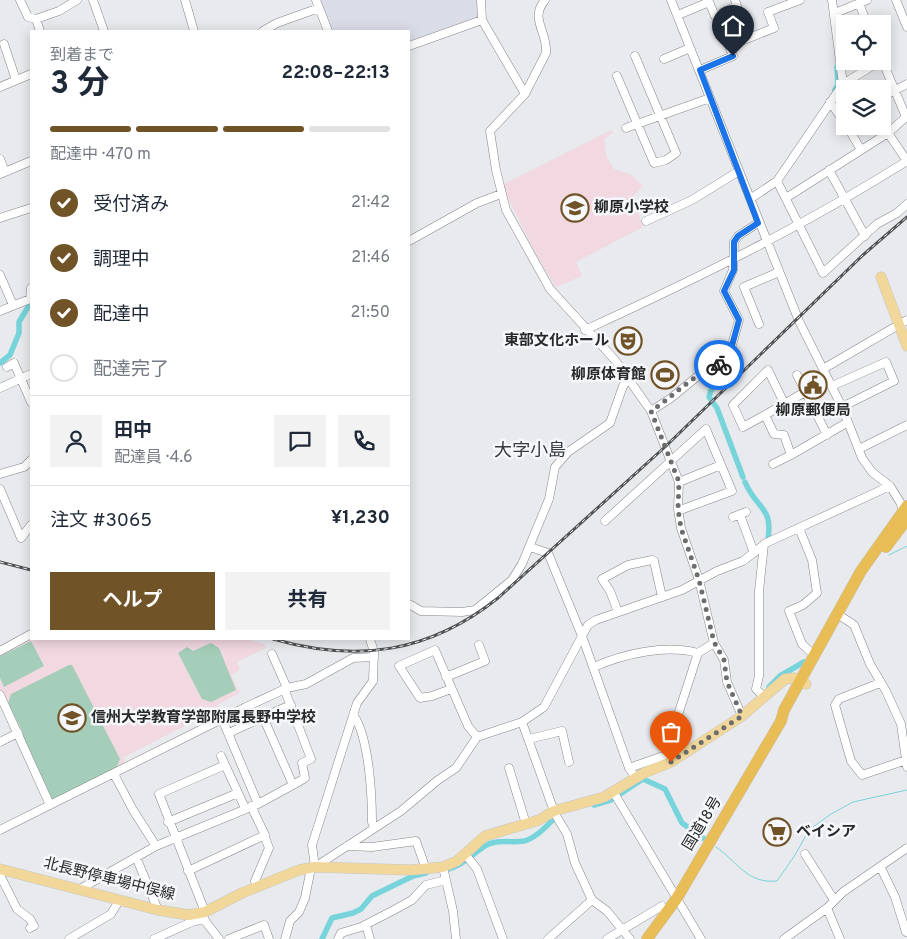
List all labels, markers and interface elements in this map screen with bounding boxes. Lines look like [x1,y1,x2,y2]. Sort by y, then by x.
pin [712,5,754,56]
icon: home [719,12,747,40]
map controls [836,15,891,135]
button: locate [836,15,891,70]
text: 到着まで [50,46,114,66]
text: 22:08–22:13 [281,61,390,85]
text: 3 分 [50,65,109,105]
button: layers [836,80,891,135]
text: 配達中 · 470 m [50,145,151,165]
icon: check [50,189,78,217]
text: 受付済み [93,193,169,217]
text: 21:42 [351,193,390,213]
school or university icon: 柳原小学校 [560,193,590,223]
place label: 柳原小学校 [594,199,669,218]
icon: check [50,244,78,272]
text: 調理中 [93,248,150,272]
text: 21:46 [351,248,390,268]
icon: check [50,299,78,327]
text: 配達中 [93,303,150,327]
text: 21:50 [350,303,390,323]
theatre icon: 東部文化ホール [613,326,643,356]
place label: 東部文化ホール [504,332,609,351]
courier [694,340,744,390]
icon: bike [705,351,733,379]
text: 配達完了 [93,358,169,382]
sports icon: 柳原体育館 [650,360,680,390]
place label: 柳原体育館 [571,366,646,385]
public building icon: 柳原郵便局 [798,370,828,400]
place label: 柳原郵便局 [775,402,851,421]
button: person [50,415,102,467]
button: chat [274,415,326,467]
button: phone [338,415,390,467]
text: 田中 [114,419,152,443]
district label: 大字小島 [494,440,566,463]
text: 配達員 · 4.6 [114,448,193,468]
text: ¥1,230 [331,506,390,530]
text: 注文 #3065 [50,509,152,533]
button: ヘルプ [50,572,215,630]
button: 共有 [225,572,390,630]
school or university icon: 信州大学教育学部附属長野中学校 [57,703,87,733]
place label: 信州大学教育学部附属長野中学校 [91,708,316,728]
pin [650,711,692,762]
icon: bag [657,718,685,746]
street label: 国道18号 [679,793,727,855]
supermarket icon: ベイシア [762,817,792,847]
place label: ベイシア [796,823,856,842]
street label: 北長野停車場中俣線 [41,853,177,906]

